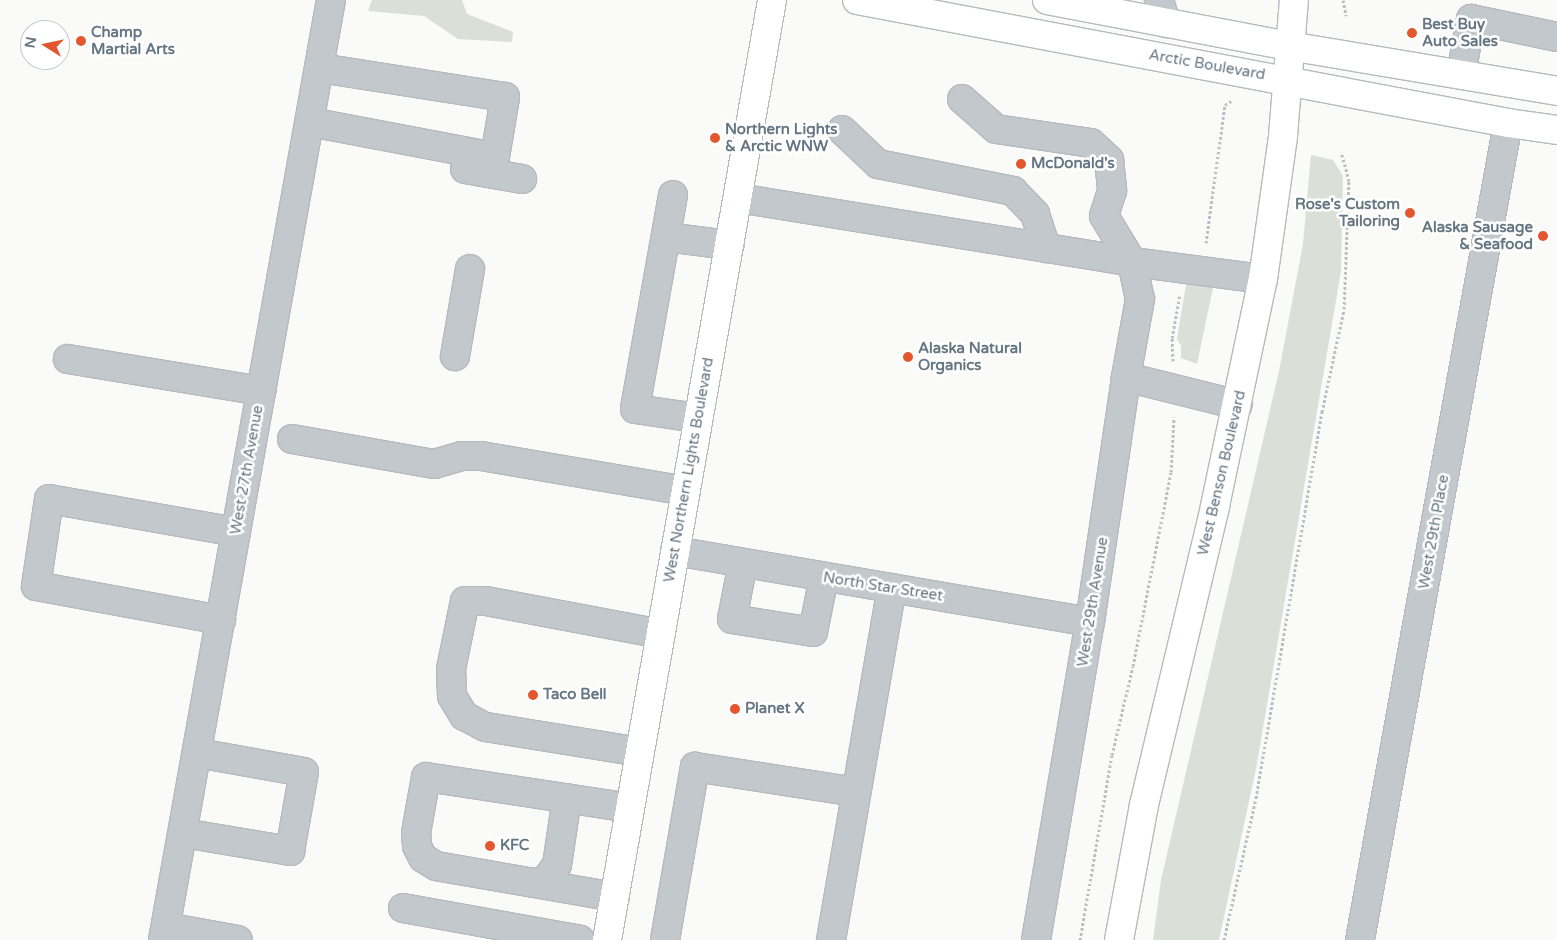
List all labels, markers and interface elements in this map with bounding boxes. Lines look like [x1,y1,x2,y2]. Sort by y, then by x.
place label: Best Buy Auto Sales [1422,15,1498,50]
north arrow [20,20,70,70]
place label: Champ Martial Arts [91,23,175,58]
marker: Best Buy Auto Sales [1406,27,1418,39]
text: N [21,35,40,49]
marker: Champ Martial Arts [75,35,87,47]
street label: Arctic Boulevard [1147,46,1267,84]
place label: Northern Lights & Arctic WNW [725,120,838,155]
marker: Northern Lights & Arctic WNW [709,132,721,144]
place label: McDonald's [1031,155,1115,173]
marker: McDonald's [1015,158,1027,170]
place label: Rose's Custom Tailoring [1295,195,1400,230]
marker: Rose's Custom Tailoring [1404,207,1416,219]
place label: Alaska Sausage & Seafood [1422,218,1533,253]
marker: Alaska Sausage & Seafood [1537,230,1549,242]
place label: Alaska Natural Organics [918,339,1022,374]
marker: Alaska Natural Organics [902,351,914,363]
street label: West Northern Lights Boulevard [660,356,718,584]
street label: West Benson Boulevard [1194,389,1250,557]
street label: West 27th Avenue [227,404,267,536]
street label: West 29th Place [1415,473,1453,591]
street label: West 29th Avenue [1074,536,1112,668]
street label: North Star Street [822,569,944,605]
place label: Taco Bell [543,686,607,704]
marker: Taco Bell [527,689,539,701]
place label: Planet X [745,700,804,718]
marker: Planet X [729,703,741,715]
place label: KFC [500,837,529,855]
marker: KFC [484,840,496,852]

